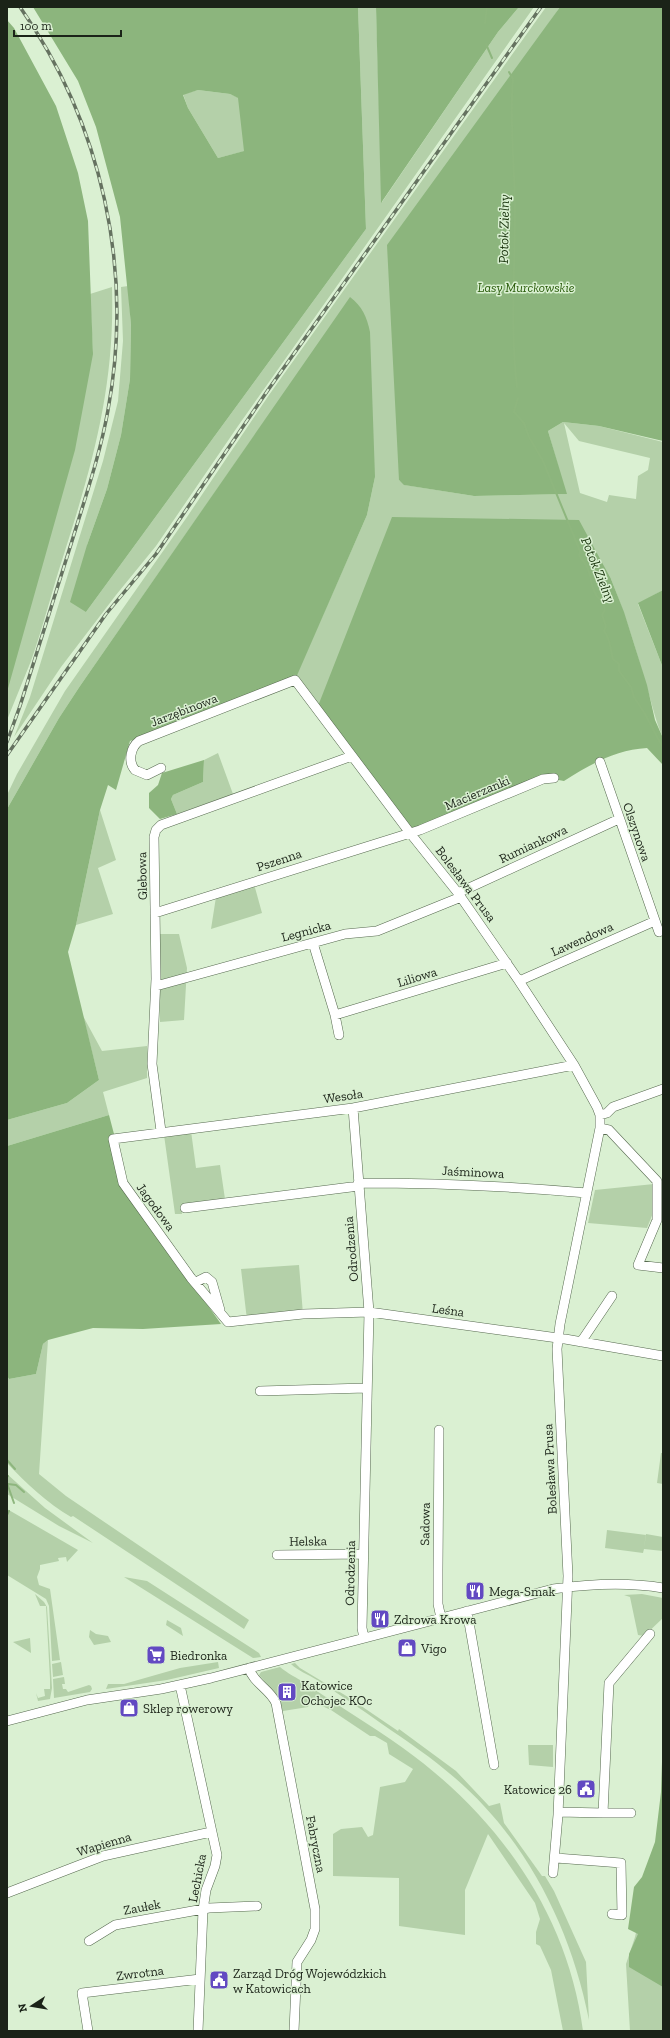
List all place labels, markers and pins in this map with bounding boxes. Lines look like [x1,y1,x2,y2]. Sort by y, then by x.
restaurant icon: Mega-Smak [464,1580,486,1602]
place label: Mega-Smak [489,1584,555,1599]
restaurant icon: Zdrowa Krowa [369,1608,391,1630]
place label: Zdrowa Krowa [394,1612,477,1627]
shop icon: Vigo [396,1637,418,1659]
place label: Vigo [420,1641,447,1656]
supermarket icon: Biedronka [145,1644,167,1666]
place label: Biedronka [170,1648,228,1663]
place label: Katowice Ochojec KOc [301,1678,372,1709]
building icon: Katowice Ochojec KOc [276,1681,298,1703]
shop icon: Sklep rowerowy [118,1697,140,1719]
place label: Sklep rowerowy [143,1701,233,1716]
public building icon: Katowice 26 [575,1778,597,1800]
place label: Katowice 26 [504,1782,572,1797]
place label: Zarząd Dróg Wojewódzkich w Katowicach [233,1966,387,1996]
public building icon: Zarząd Dróg Wojewódzkich w Katowicach [208,1969,230,1991]

